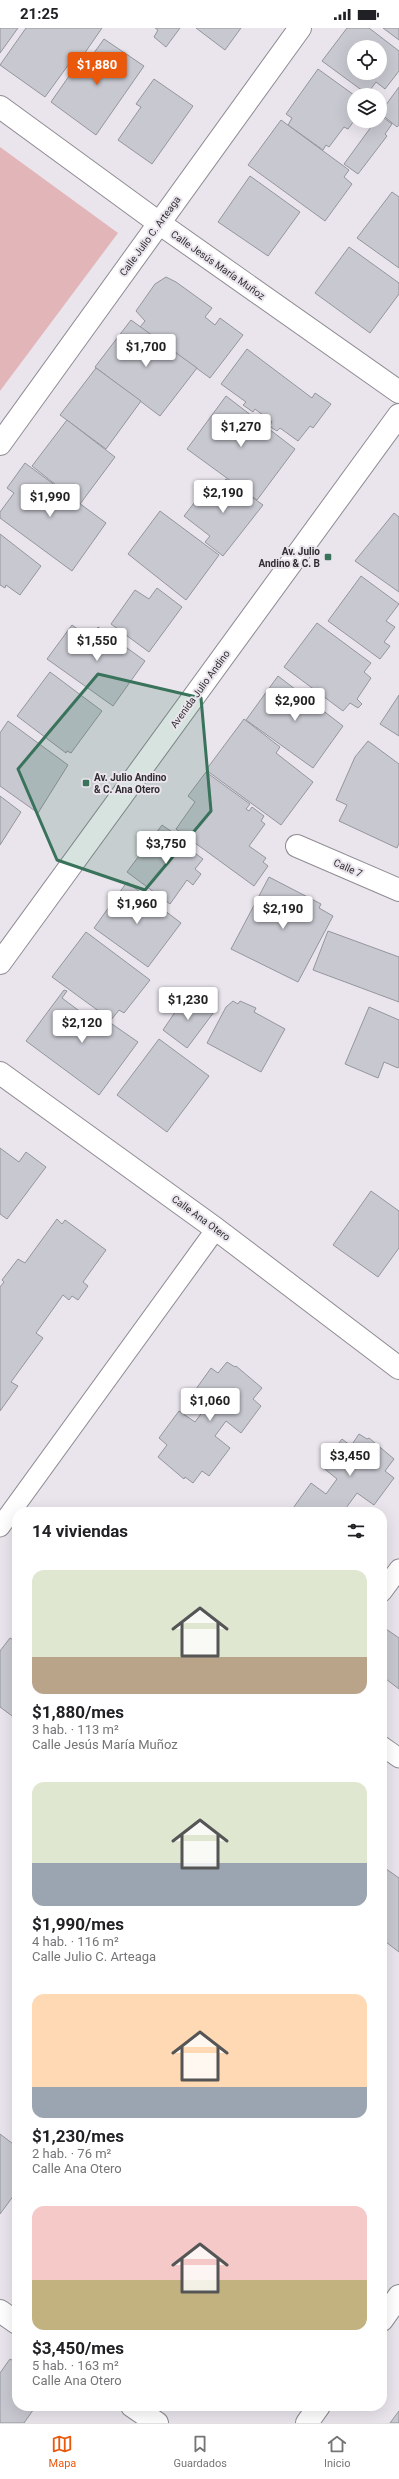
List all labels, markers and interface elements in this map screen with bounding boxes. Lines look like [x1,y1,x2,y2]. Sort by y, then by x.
text: 21:25 [20,5,59,23]
map controls [347,40,387,128]
button: locate [347,40,387,80]
pin: $1,880 [64,52,130,86]
text: $1,880 [77,57,117,72]
button: layers [347,88,387,128]
street label: Calle Julio C. Arteaga [117,194,183,278]
street label: Calle Jesús María Muñoz [169,228,267,302]
pin: $1,700 [113,334,179,368]
text: $1,700 [126,339,166,354]
pin: $1,270 [208,414,274,448]
text: $1,270 [221,419,261,434]
pin: $2,190 [190,480,256,514]
pin: $1,990 [17,484,83,518]
text: $2,190 [203,485,243,500]
text: $1,990 [30,489,70,504]
place label: Av. Julio Andino & C. B [258,546,320,569]
marker: Av. Julio Andino & C. B [323,552,333,562]
pin: $1,550 [64,628,130,662]
text: $1,550 [77,633,117,648]
street label: Avenida Julio Andino [168,648,232,730]
pin: $2,900 [262,688,328,722]
text: $2,900 [275,693,315,708]
place label: Av. Julio Andino & C. Ana Otero [94,772,167,795]
marker: Av. Julio Andino & C. Ana Otero [81,778,91,788]
pin: $3,750 [133,831,199,865]
text: $3,750 [146,836,186,851]
street label: Calle 7 [332,857,364,879]
pin: $1,960 [104,891,170,925]
text: $1,960 [117,896,157,911]
pin: $2,190 [250,896,316,930]
text: $2,190 [263,901,303,916]
pin: $1,230 [155,987,221,1021]
text: $1,230 [168,992,208,1007]
pin: $2,120 [49,1010,115,1044]
text: $2,120 [62,1015,102,1030]
street label: Calle Ana Otero [170,1193,232,1243]
pin: $1,060 [177,1388,243,1422]
text: $1,060 [190,1393,230,1408]
pin: $3,450 [317,1443,383,1477]
text: $3,450 [330,1448,370,1463]
icon: filters [345,1520,367,1542]
text: 14 viviendas [32,1521,128,1541]
icon: home [164,1596,236,1668]
text: $1,880/mes [32,1702,124,1722]
text: 3 hab. · 113 m² [32,1722,119,1737]
text: Calle Jesús María Muñoz [32,1737,178,1752]
icon: home [164,1808,236,1880]
text: $1,990/mes [32,1914,124,1934]
text: 4 hab. · 116 m² [32,1934,119,1949]
text: Calle Julio C. Arteaga [32,1949,156,1964]
icon: home [164,2020,236,2092]
text: $1,230/mes [32,2126,124,2146]
text: 2 hab. · 76 m² [32,2146,111,2161]
text: Calle Ana Otero [32,2161,122,2176]
icon: home [164,2232,236,2304]
text: $3,450/mes [32,2338,124,2358]
text: 5 hab. · 163 m² [32,2358,119,2373]
text: Calle Ana Otero [32,2373,122,2388]
tab: Mapa [49,2433,76,2470]
tab: Guardados [173,2433,227,2470]
tab: Inicio [324,2433,350,2470]

